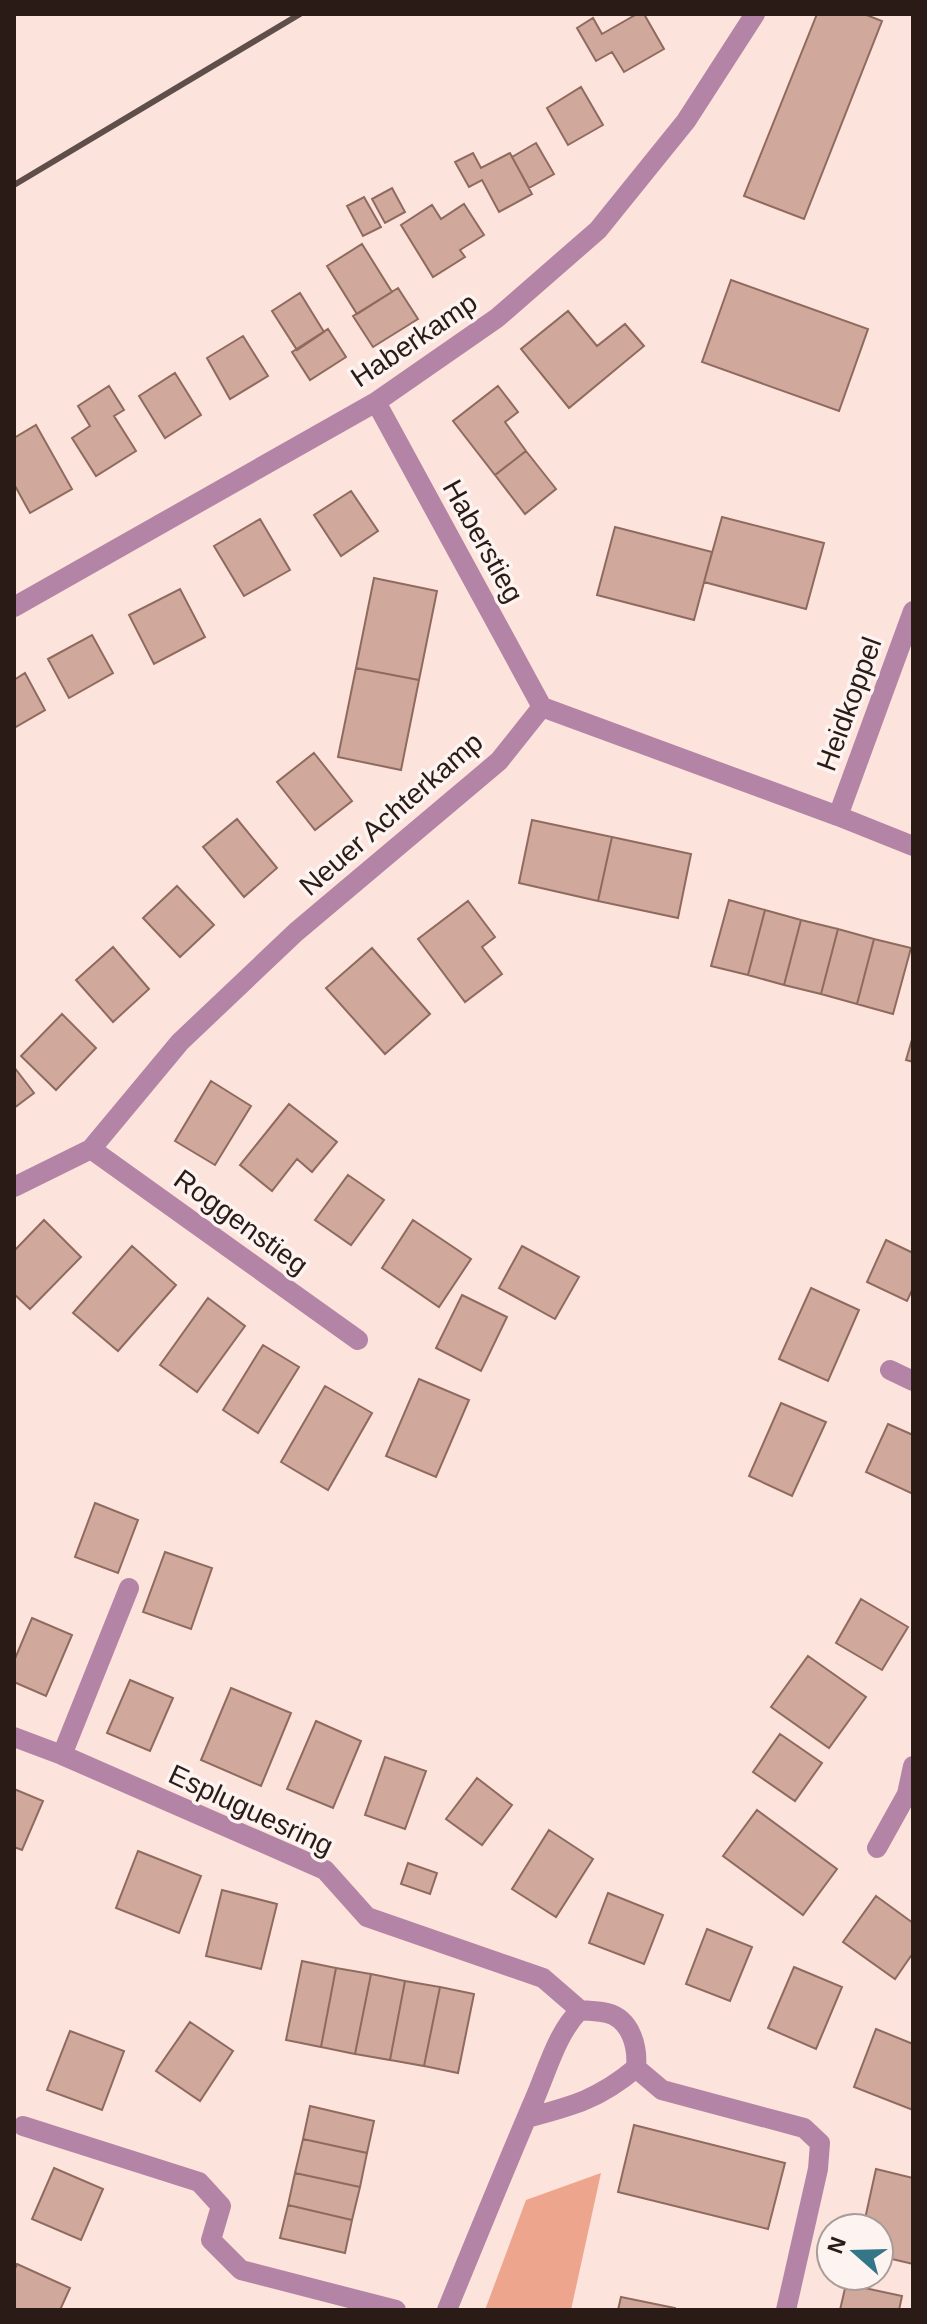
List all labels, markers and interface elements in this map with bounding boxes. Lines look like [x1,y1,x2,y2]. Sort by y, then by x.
street label: Haberkamp [345,287,483,393]
street label: Haberstieg [437,474,529,608]
street label: Heidkoppel [810,633,888,775]
street label: Neuer Achterkamp [293,726,489,902]
street label: Roggenstieg [168,1163,314,1281]
street label: Espluguesring [164,1758,338,1862]
north arrow [815,2212,895,2292]
text: N [822,2234,851,2257]

